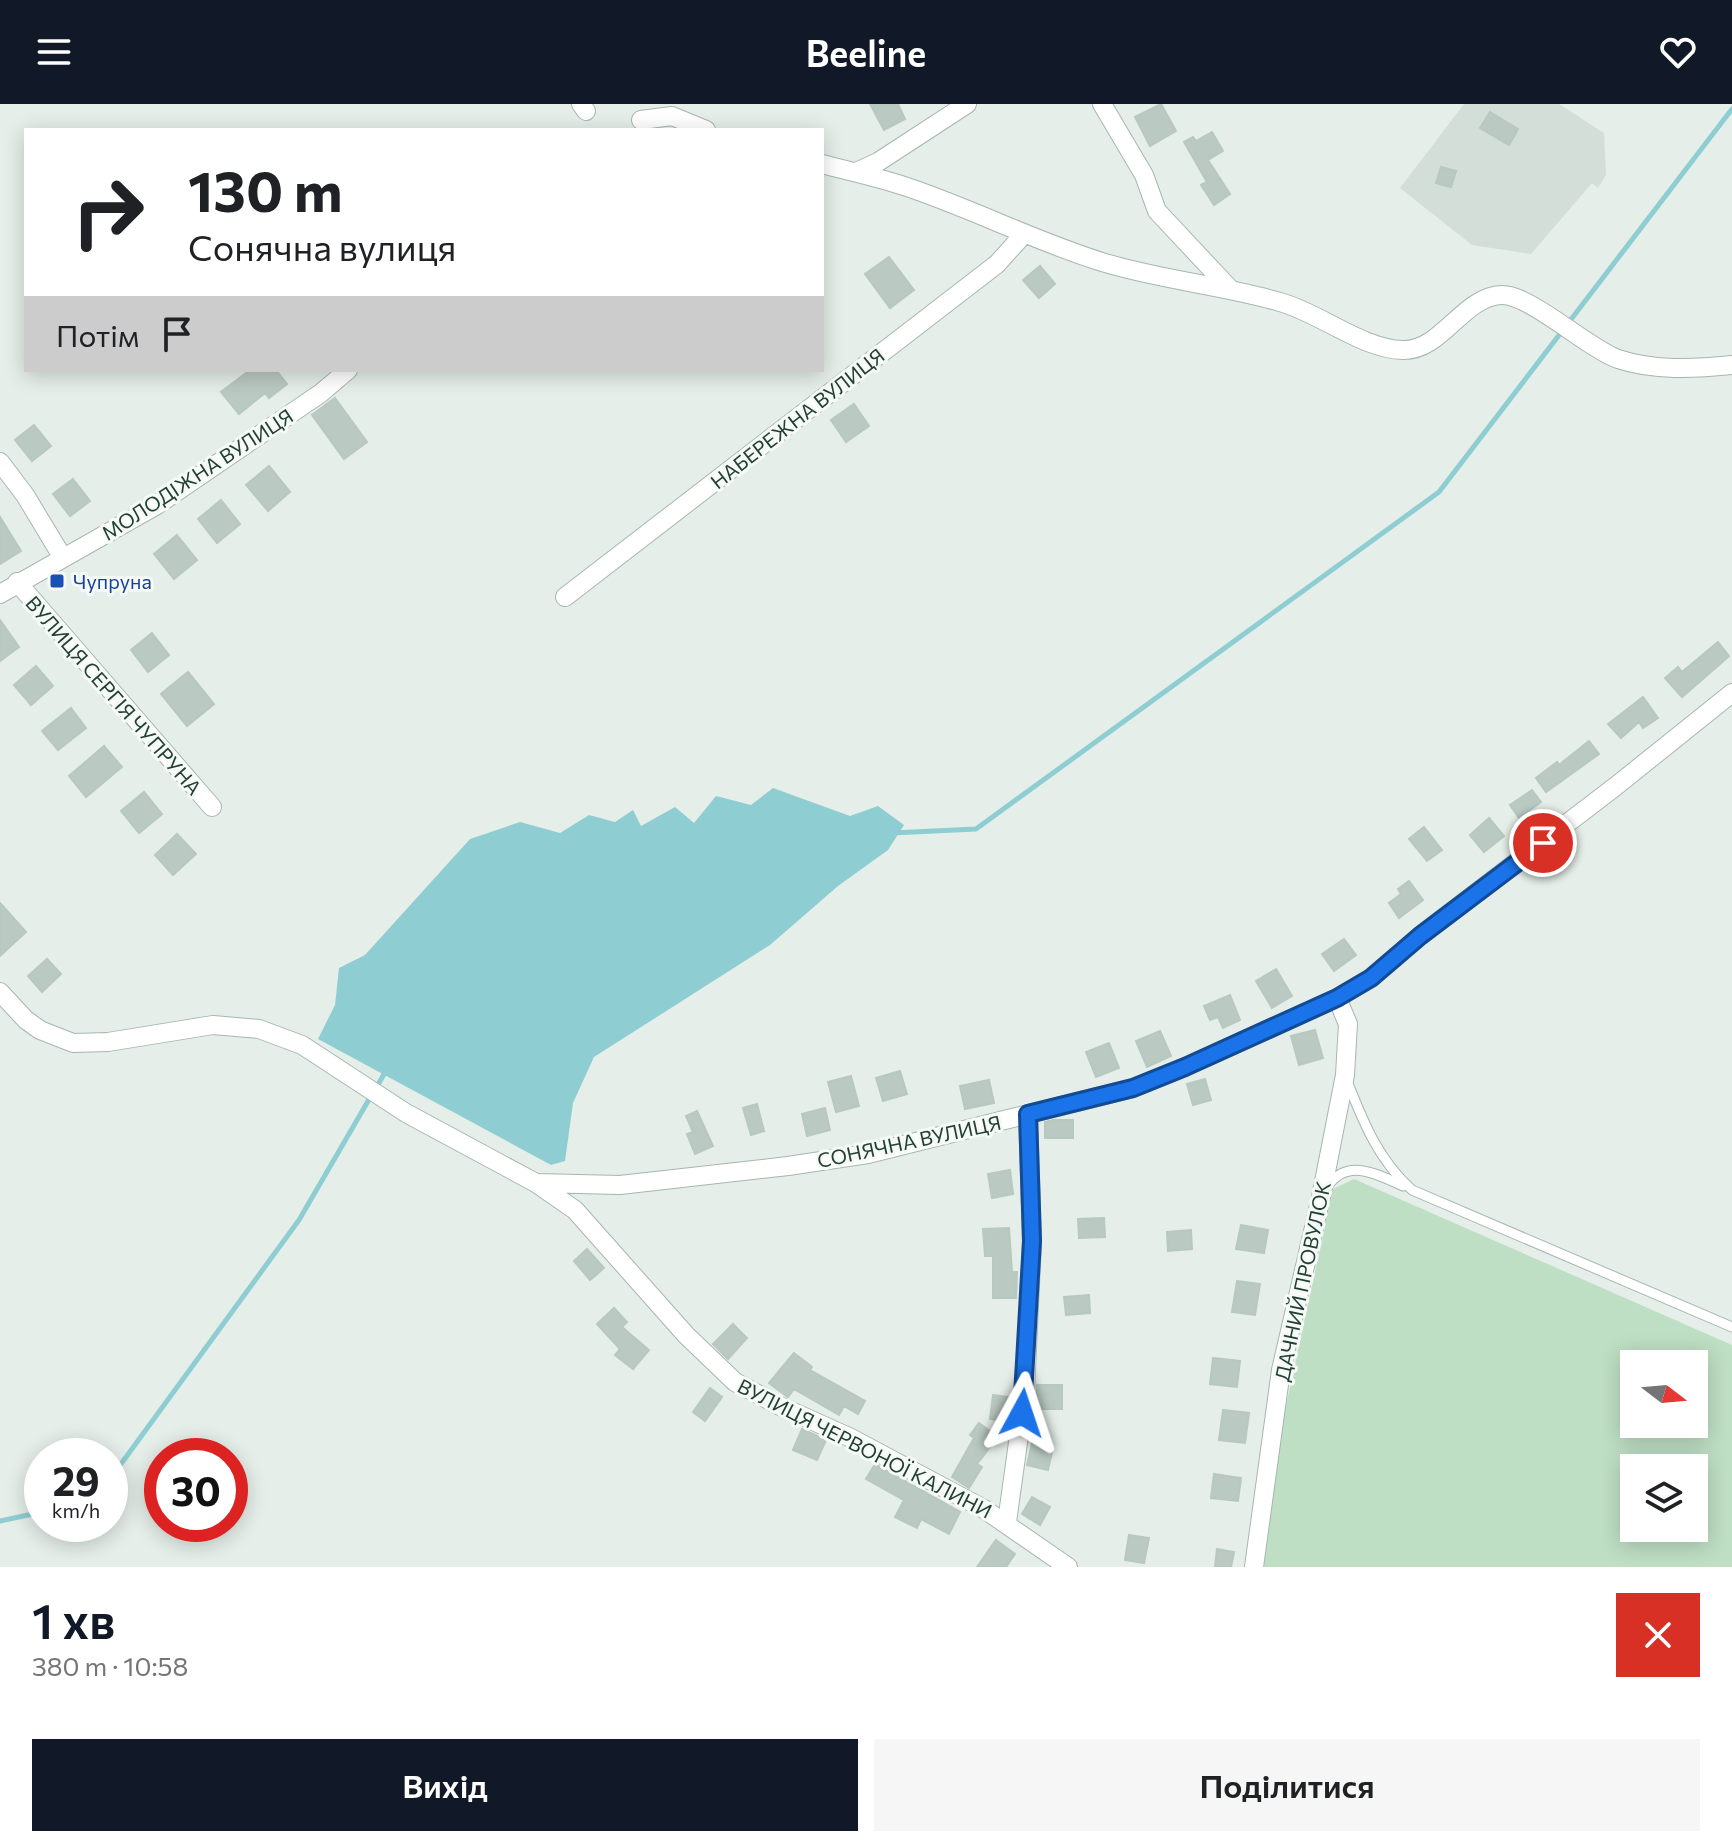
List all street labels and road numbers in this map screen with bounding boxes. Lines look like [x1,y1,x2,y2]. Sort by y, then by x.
street label: НАБЕРЕЖНА ВУЛИЦЯ [705,343,889,493]
street label: МОЛОДІЖНА ВУЛИЦЯ [97,403,297,545]
street label: ВУЛИЦЯ СЕРГІЯ ЧУПРУНА [21,591,207,799]
street label: СОНЯЧНА ВУЛИЦЯ [815,1110,1003,1172]
street label: ДАЧНИЙ ПРОВУЛОК [1269,1179,1335,1383]
street label: ВУЛИЦЯ ЧЕРВОНОЇ КАЛИНИ [734,1373,996,1523]

